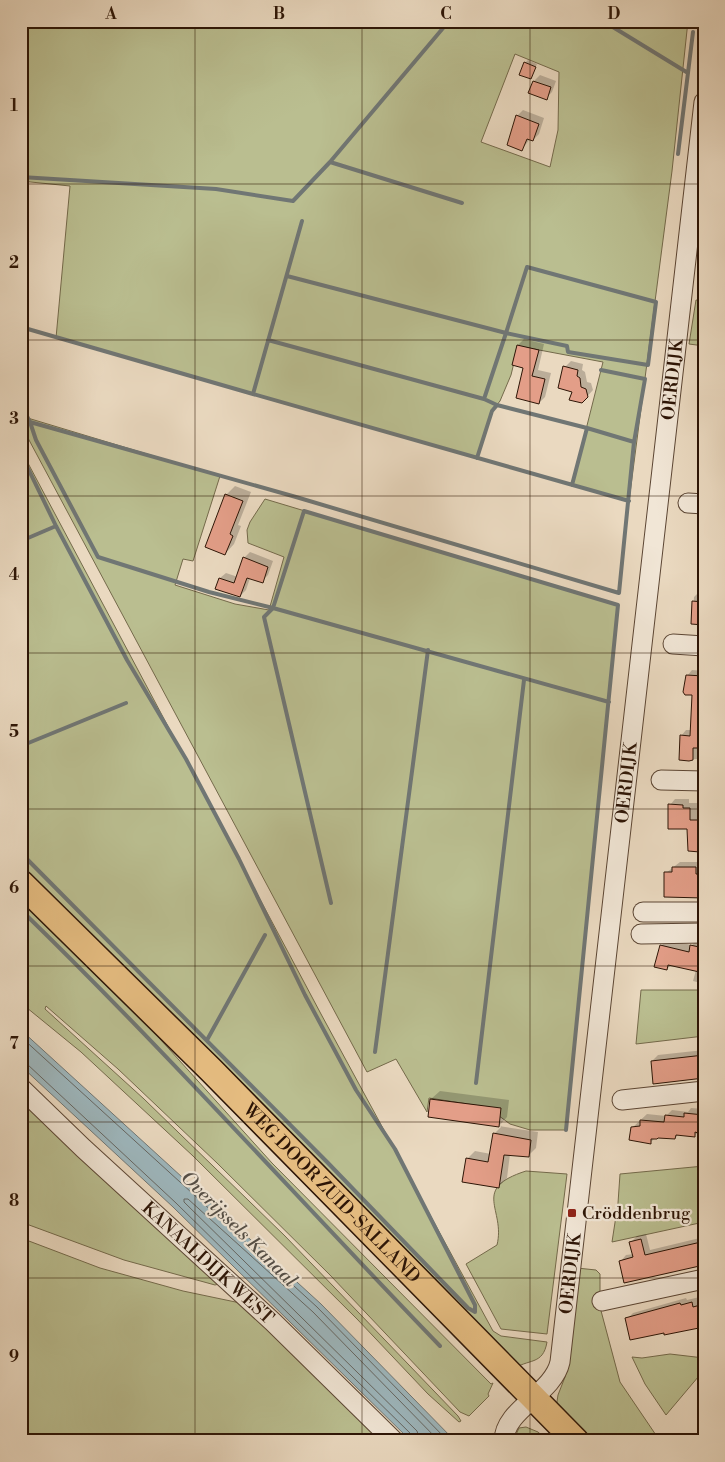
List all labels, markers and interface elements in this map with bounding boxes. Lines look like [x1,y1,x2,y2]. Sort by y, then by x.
text: A [104,4,117,24]
text: B [273,4,285,24]
text: C [440,4,452,24]
text: D [608,4,621,24]
text: 1 [10,96,18,116]
text: 2 [9,253,19,273]
street label: OERDIJK [656,336,689,421]
text: 3 [9,409,19,429]
text: 4 [9,565,20,585]
text: 5 [9,722,19,742]
street label: OERDIJK [610,739,642,825]
text: 6 [9,878,19,898]
text: 7 [9,1034,19,1054]
street label: WEG DOOR ZUID-SALLAND [238,1097,426,1288]
water label: Overijssels Kanaal [176,1166,302,1292]
text: 8 [9,1191,19,1211]
street label: KANAALDIJK WEST [137,1196,279,1329]
place label: Cröddenbrug [582,1202,691,1225]
marker: Cröddenbrug [566,1207,578,1219]
street label: OERDIJK [554,1230,586,1315]
text: 9 [9,1347,19,1367]

